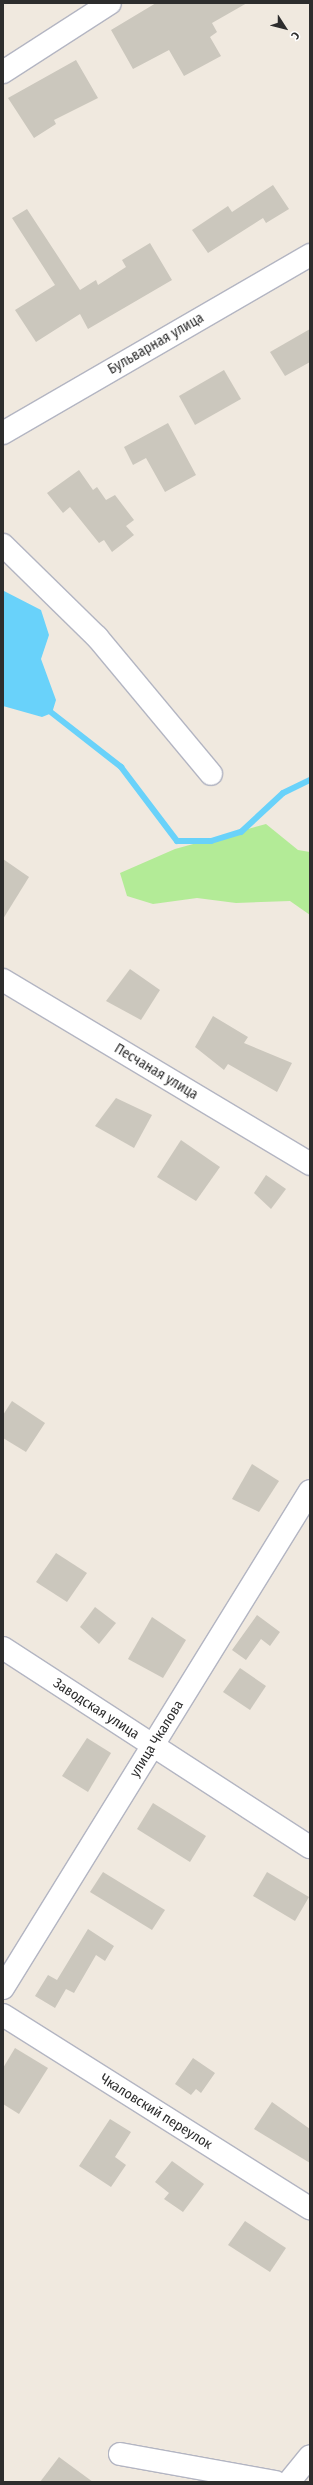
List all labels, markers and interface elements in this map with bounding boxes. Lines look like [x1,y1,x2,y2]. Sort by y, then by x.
north arrow [265,8,305,48]
text: С [288,29,302,41]
street label: Бульварная улица [105,310,207,378]
street label: Песчаная улица [111,1040,201,1104]
street label: Заводская улица [50,1675,142,1743]
street label: улица Чкалова [127,1697,187,1781]
street label: Чкаловский переулок [97,2071,215,2153]

